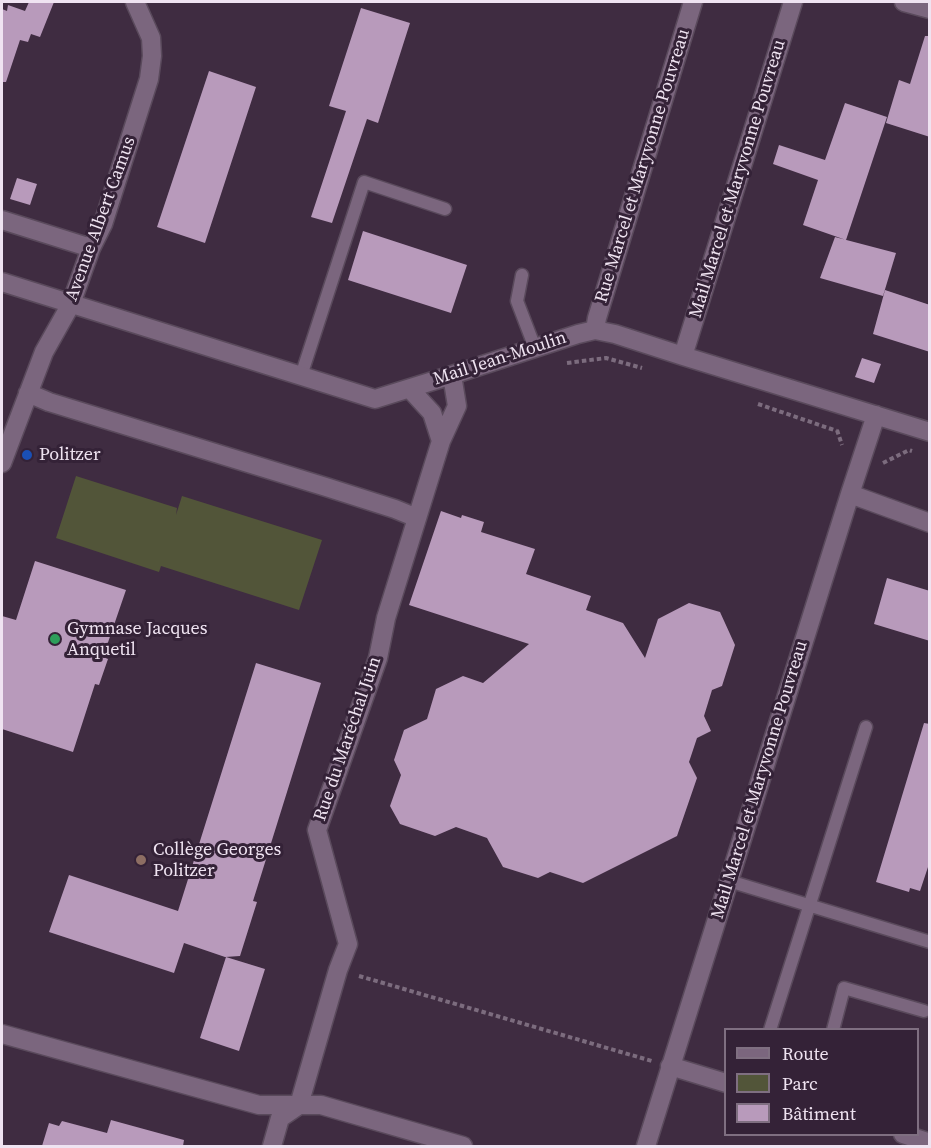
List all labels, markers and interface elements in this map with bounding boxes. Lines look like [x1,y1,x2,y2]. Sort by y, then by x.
street label: Rue Marcel et Maryvonne Pouvreau [591,26,695,306]
street label: Mail Marcel et Maryvonne Pouvreau [685,37,791,321]
street label: Avenue Albert Camus [61,134,141,304]
street label: Mail Jean-Moulin [431,327,569,391]
place label: Politzer [39,444,101,466]
marker: Politzer [20,448,34,462]
place label: Gymnase Jacques Anquetil [67,618,208,660]
marker: Gymnase Jacques Anquetil [48,632,62,646]
street label: Mail Marcel et Maryvonne Pouvreau [707,638,813,922]
street label: Rue du Maréchal Juin [310,654,386,824]
place label: Collège Georges Politzer [153,839,281,882]
marker: Collège Georges Politzer [134,853,148,867]
legend [724,1028,919,1136]
text: Route [782,1041,829,1066]
text: Parc [782,1071,818,1096]
text: Bâtiment [782,1101,856,1126]

